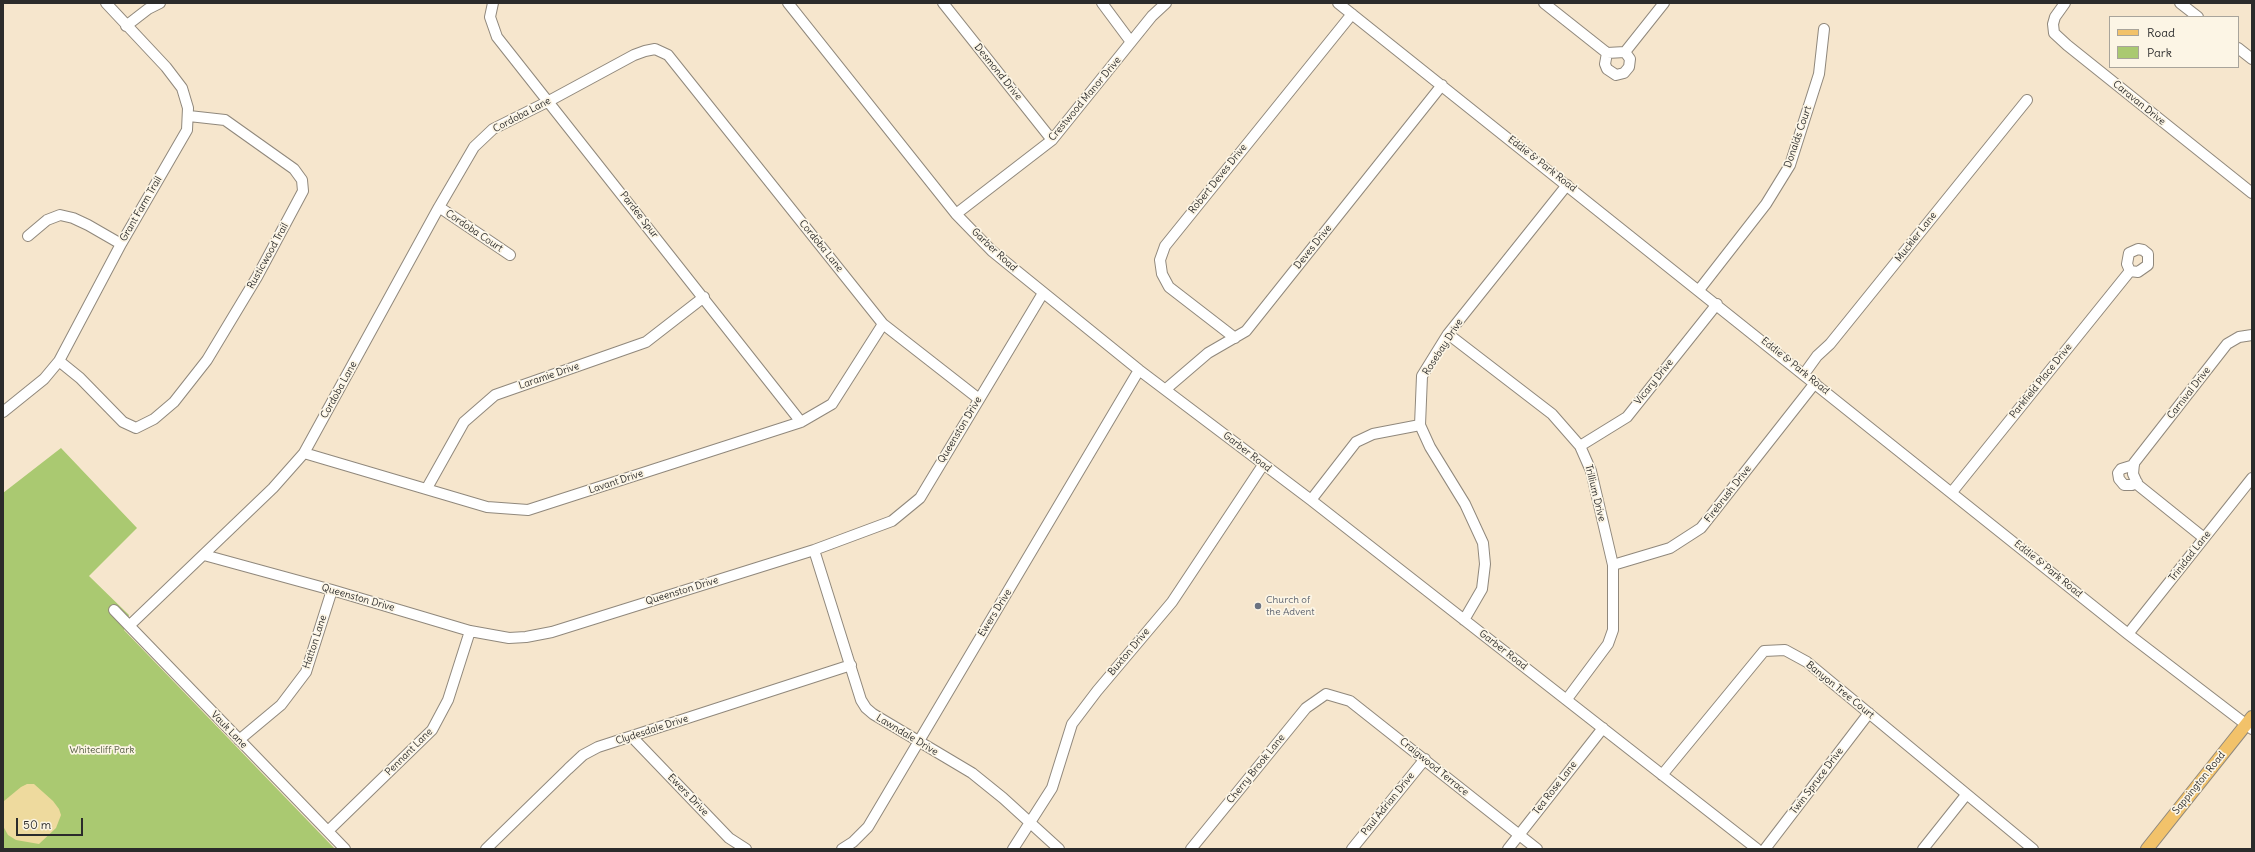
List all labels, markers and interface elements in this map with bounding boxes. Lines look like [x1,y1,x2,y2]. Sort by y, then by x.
legend [2109,16,2239,68]
text: Road [2147,25,2175,40]
street label: Desmond Drive [972,41,1024,103]
text: Park [2147,45,2172,60]
street label: Crestwood Manor Drive [1046,54,1124,144]
street label: Caravan Drive [2110,78,2168,128]
street label: Cordoba Lane [491,95,553,135]
street label: Donalds Court [1782,104,1814,170]
street label: Eddie & Park Road [1505,133,1579,195]
street label: Robert Deves Drive [1186,142,1250,216]
street label: Grant Farm Trail [118,174,164,244]
street label: Pardee Spur [617,189,661,241]
street label: Cordoba Court [443,207,505,255]
street label: Muckler Lane [1893,210,1939,264]
street label: Cordoba Lane [796,218,846,274]
street label: Rusticwood Trail [245,221,291,291]
street label: Deves Drive [1292,223,1334,271]
street label: Garber Road [969,226,1019,274]
street label: Rosebay Drive [1420,317,1466,377]
street label: Eddie & Park Road [1759,335,1831,397]
street label: Parkfield Place Drive [2007,341,2075,421]
street label: Vicary Drive [1632,357,1676,407]
street label: Cordoba Lane [318,359,360,421]
street label: Laramie Drive [517,360,581,392]
street label: Carnival Drive [2165,364,2213,422]
street label: Queenston Drive [935,395,985,465]
street label: Garber Road [1221,429,1273,475]
street label: Trillium Drive [1582,463,1608,523]
street label: Firebrush Drive [1702,463,1754,525]
street label: Lavant Drive [587,468,645,496]
street label: Trinidad Lane [2167,528,2213,584]
street label: Eddie & Park Road [2012,538,2084,600]
street label: Queenston Drive [644,574,720,608]
street label: Queenston Drive [320,582,396,614]
street label: Ewers Drive [976,587,1014,639]
place label: Church of the Advent [1266,594,1315,618]
marker: Church of the Advent [1253,601,1263,611]
street label: Hatton Lane [301,614,329,670]
street label: Buxton Drive [1106,626,1152,678]
street label: Garber Road [1477,627,1529,673]
street label: Banyon Tree Court [1803,659,1877,721]
street label: Vauk Lane [208,709,250,751]
street label: Lawndale Drive [874,712,940,758]
street label: Clydesdale Drive [614,713,690,747]
street label: Pennant Lane [383,726,435,778]
street label: Cherry Brook Lane [1224,732,1288,806]
street label: Craigwood Terrace [1397,735,1471,799]
park label: Whitecliff Park [70,744,134,756]
street label: Twin Spruce Drive [1788,745,1846,817]
street label: Sappington Road [2170,749,2228,817]
street label: Tea Rose Lane [1530,759,1580,817]
street label: Paul Adrian Drive [1359,770,1417,838]
street label: Ewers Drive [665,772,711,818]
scale bar [18,810,85,836]
text: 50 m [23,817,51,832]

